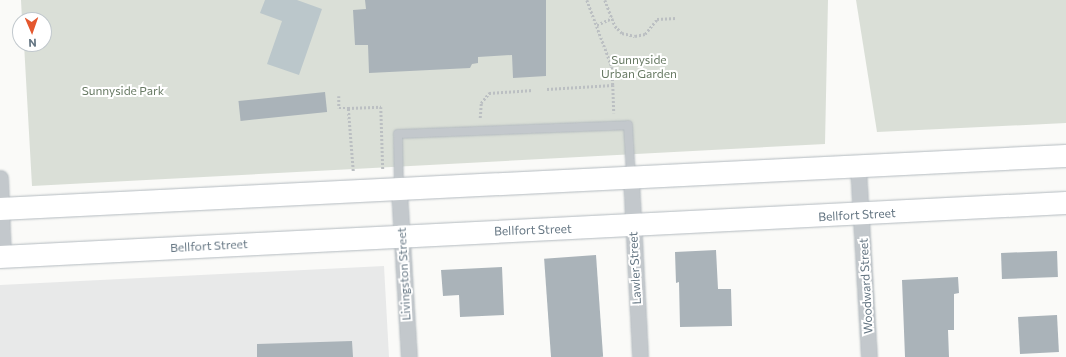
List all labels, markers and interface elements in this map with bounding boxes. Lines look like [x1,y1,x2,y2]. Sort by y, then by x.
north arrow [12,12,52,52]
text: N [28,37,37,50]
park label: Sunnyside Urban Garden [601,53,677,81]
park label: Sunnyside Park [82,84,164,98]
street label: Bellfort Street [818,206,896,224]
street label: Bellfort Street [494,221,572,239]
street label: Livingston Street [394,227,414,321]
street label: Lawler Street [626,231,644,305]
street label: Bellfort Street [170,237,248,255]
street label: Woodward Street [856,238,876,334]

